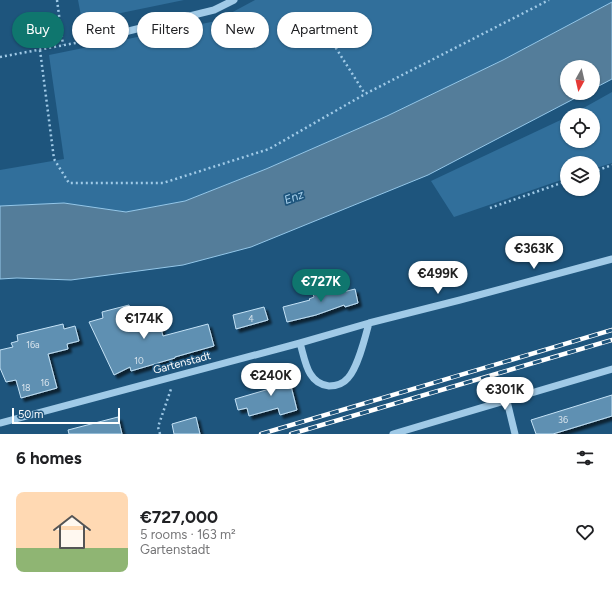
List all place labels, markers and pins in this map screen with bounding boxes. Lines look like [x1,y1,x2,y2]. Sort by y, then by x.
pin: €363K [506,236,562,270]
pin: €499K [410,261,466,295]
pin: €727K [293,269,349,303]
pin: €174K [116,306,172,340]
pin: €240K [243,363,299,397]
pin: €301K [477,377,533,411]

